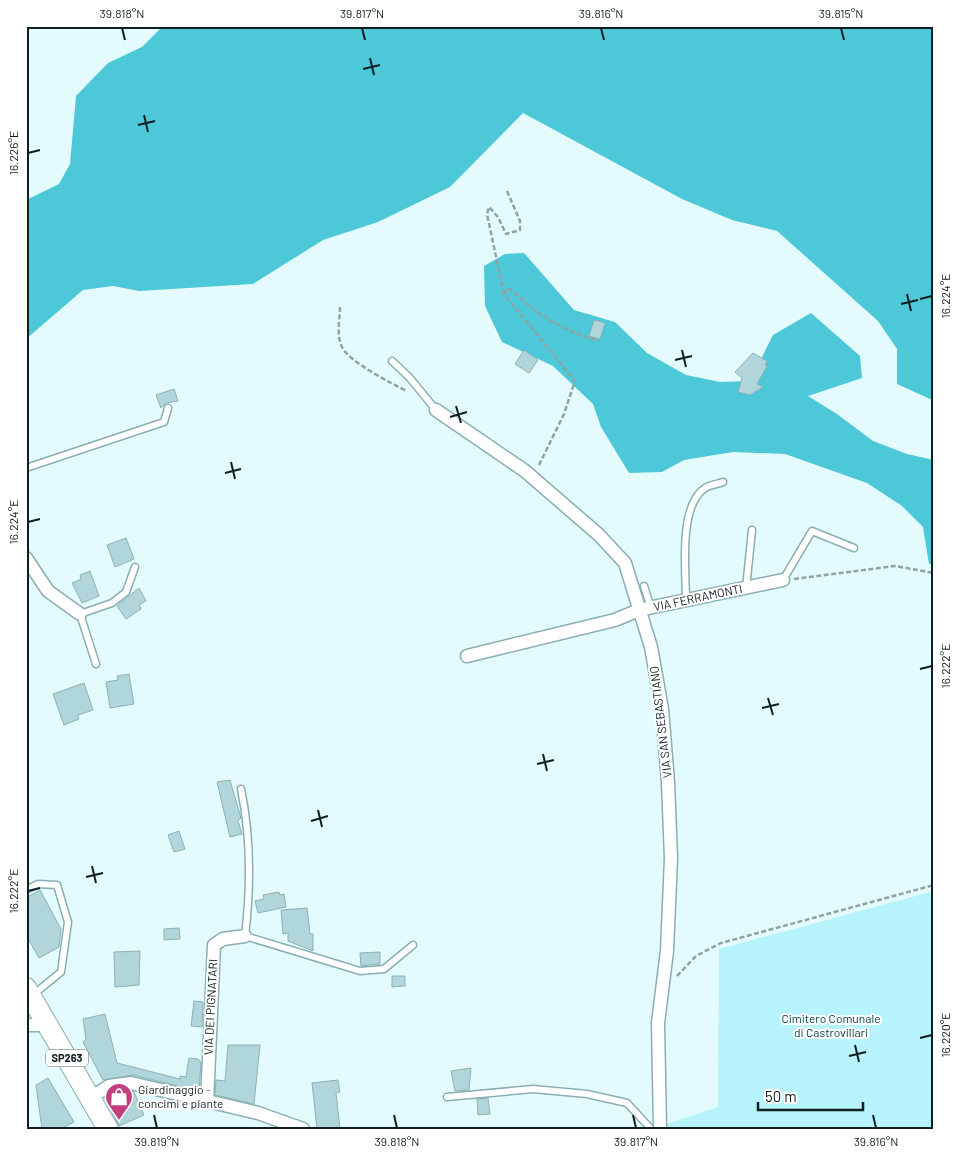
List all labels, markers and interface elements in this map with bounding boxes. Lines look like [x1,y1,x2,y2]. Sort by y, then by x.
text: 39.818°N [100,6,144,20]
text: 39.817°N [340,6,384,20]
text: 39.816°N [579,6,623,20]
text: 39.815°N [819,6,863,20]
text: 16.226°E [6,131,20,175]
text: 16.224°E [938,273,952,319]
text: 16.224°E [6,499,20,545]
street label: VIA FERRAMONTI [652,581,743,613]
text: 16.222°E [938,644,952,688]
street label: VIA SAN SEBASTIANO [646,665,674,779]
text: 16.222°E [6,869,20,913]
street label: VIA DEI PIGNATARI [200,959,220,1055]
park label: Cimitero Comunale di Castrovillari [781,1011,881,1039]
text: 16.220°E [938,1012,952,1058]
road number: SP263 [46,1050,88,1066]
scale bar [758,1080,862,1112]
shop icon: Giardinaggio - concimi e piante [104,1082,134,1121]
place label: Giardinaggio - concimi e piante [138,1082,223,1110]
text: 50 m [765,1087,797,1105]
text: 39.819°N [135,1134,179,1148]
text: 39.818°N [375,1134,419,1148]
text: 39.817°N [614,1134,658,1148]
text: 39.816°N [854,1134,898,1148]

